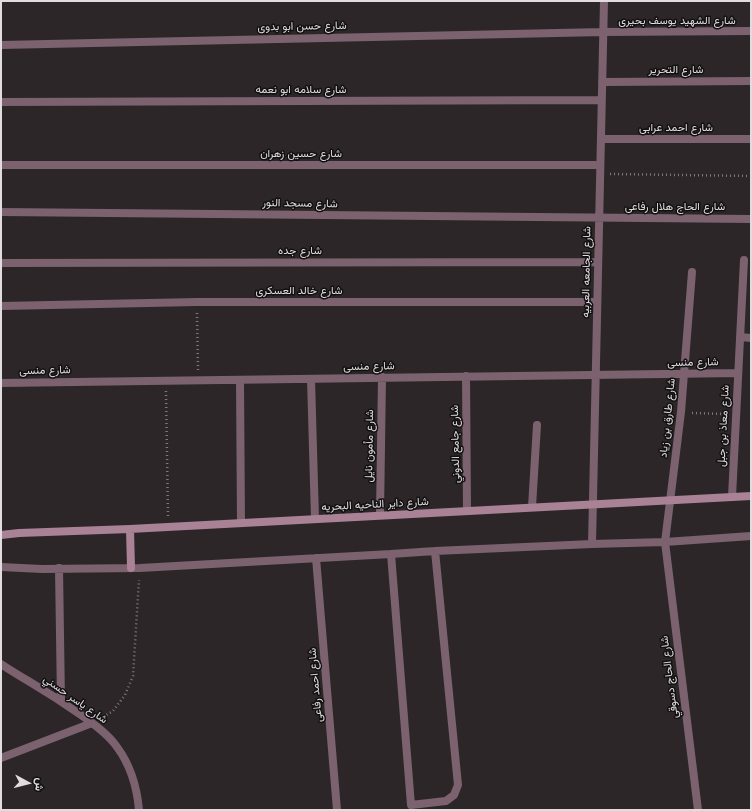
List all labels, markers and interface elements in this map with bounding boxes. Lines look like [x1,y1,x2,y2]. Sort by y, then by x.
street label: شارع الشهيد يوسف بحيرى [618,14,736,28]
street label: شارع حسن ابو بدوى [257,20,347,34]
street label: شارع التحرير [649,63,703,77]
street label: شارع سلامه ابو نعمه [255,83,347,97]
street label: شارع احمد عرابى [639,121,713,135]
street label: شارع حسين زهران [260,147,342,161]
street label: شارع مسجد النور [262,197,338,211]
street label: شارع الحاج هلال رفاعى [625,200,725,214]
street label: شارع الجامعه العربيه [580,226,594,318]
street label: شارع جده [278,244,322,258]
street label: شارع خالد العسكرى [256,284,342,298]
street label: شارع منسى [667,356,719,370]
street label: شارع منسى [343,360,395,374]
street label: شارع منسى [19,364,71,378]
street label: شارع طارق بن زياد [657,378,679,458]
street label: شارع معاذ بن جبل [715,385,733,467]
street label: شارع جامع الدوني [449,405,463,483]
street label: شارع مأمون نايل [363,409,377,483]
street label: شارع داير الناحيه البحريه [321,496,429,514]
street label: شارع الحاج دسوقي [658,635,682,719]
street label: شارع احمد رفاعى [306,647,326,723]
street label: شارع ياسر حسني [40,673,110,727]
north arrow [8,763,48,803]
text: ش [31,777,49,792]

